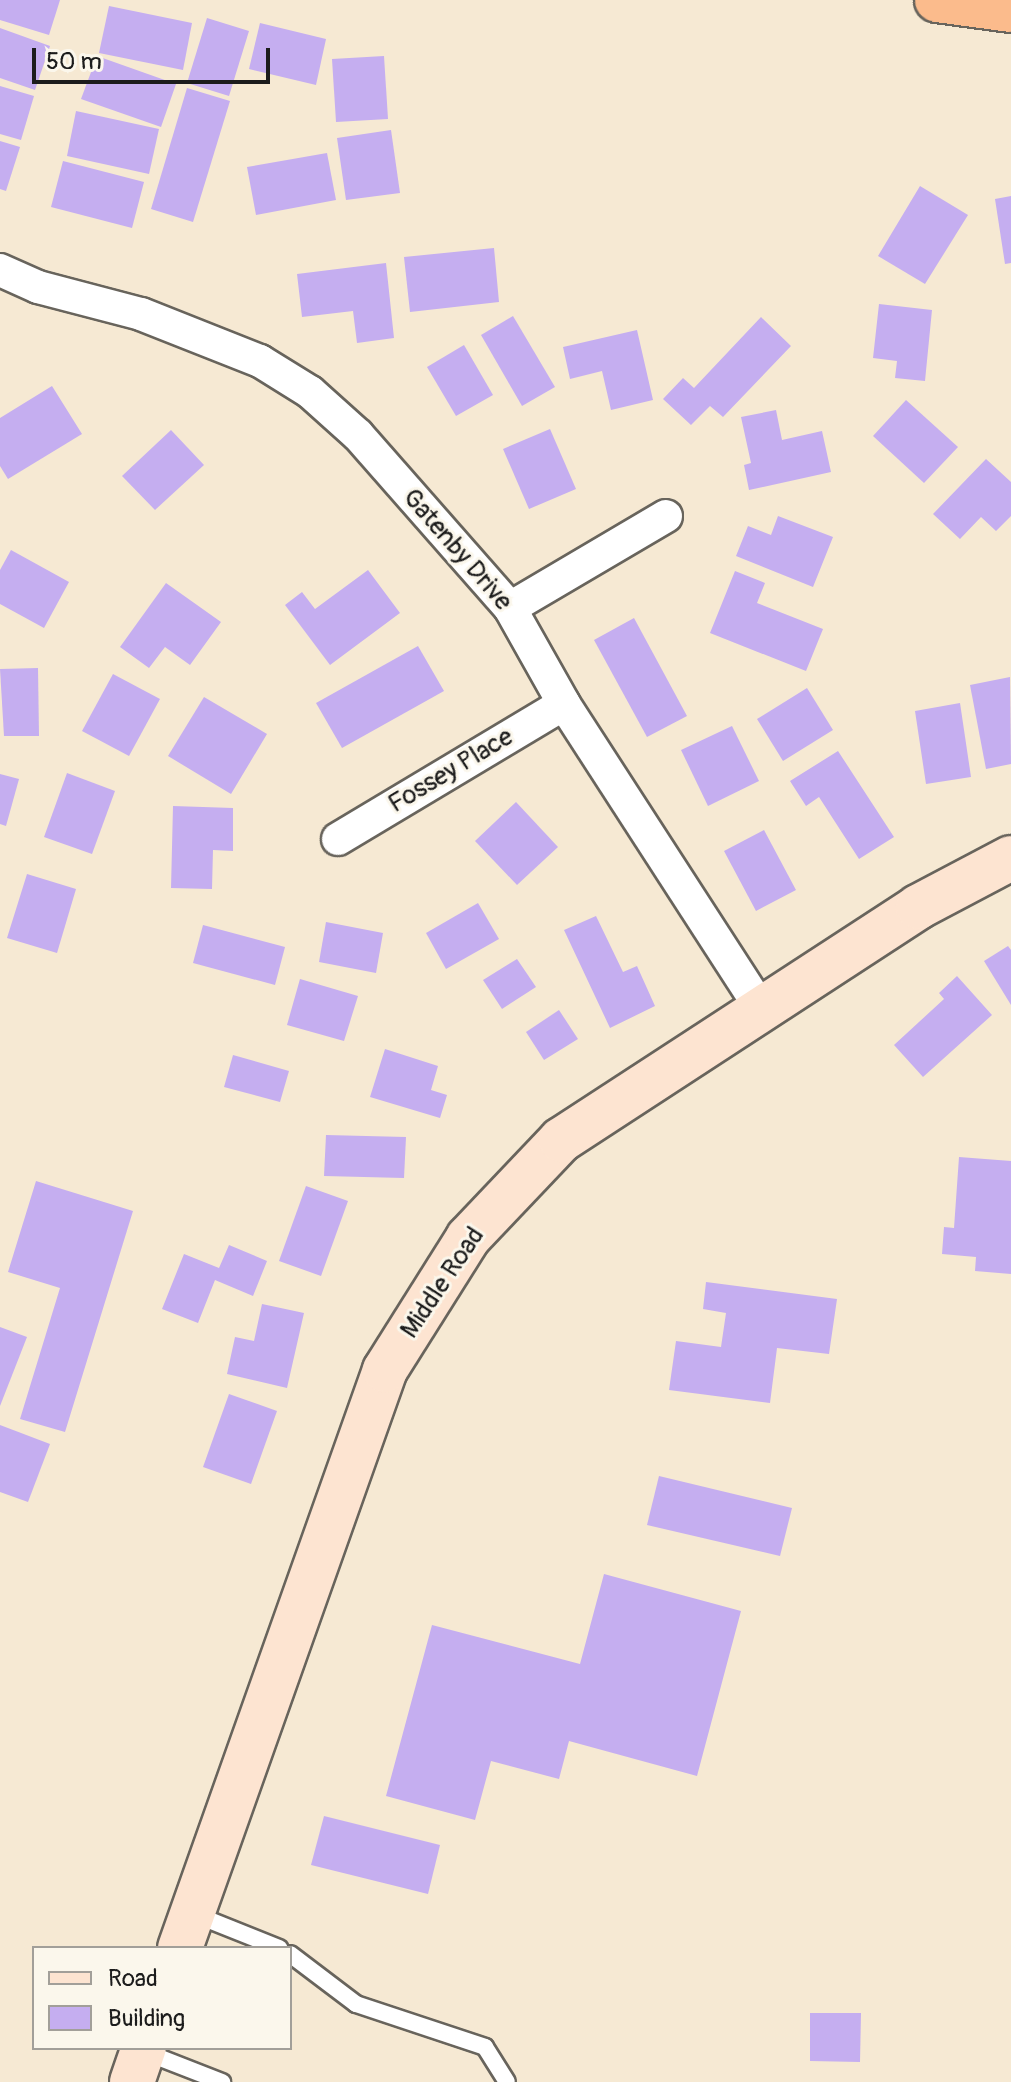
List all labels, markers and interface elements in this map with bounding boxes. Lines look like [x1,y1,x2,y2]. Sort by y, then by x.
scale bar [36,32,274,82]
text: 50 m [46,47,102,76]
street label: Gatenby Drive [396,483,518,617]
street label: Fossey Place [383,722,519,820]
street label: Middle Road [394,1221,492,1345]
legend [32,1946,292,2050]
text: Road [108,1964,158,1993]
text: Building [108,2004,185,2033]

